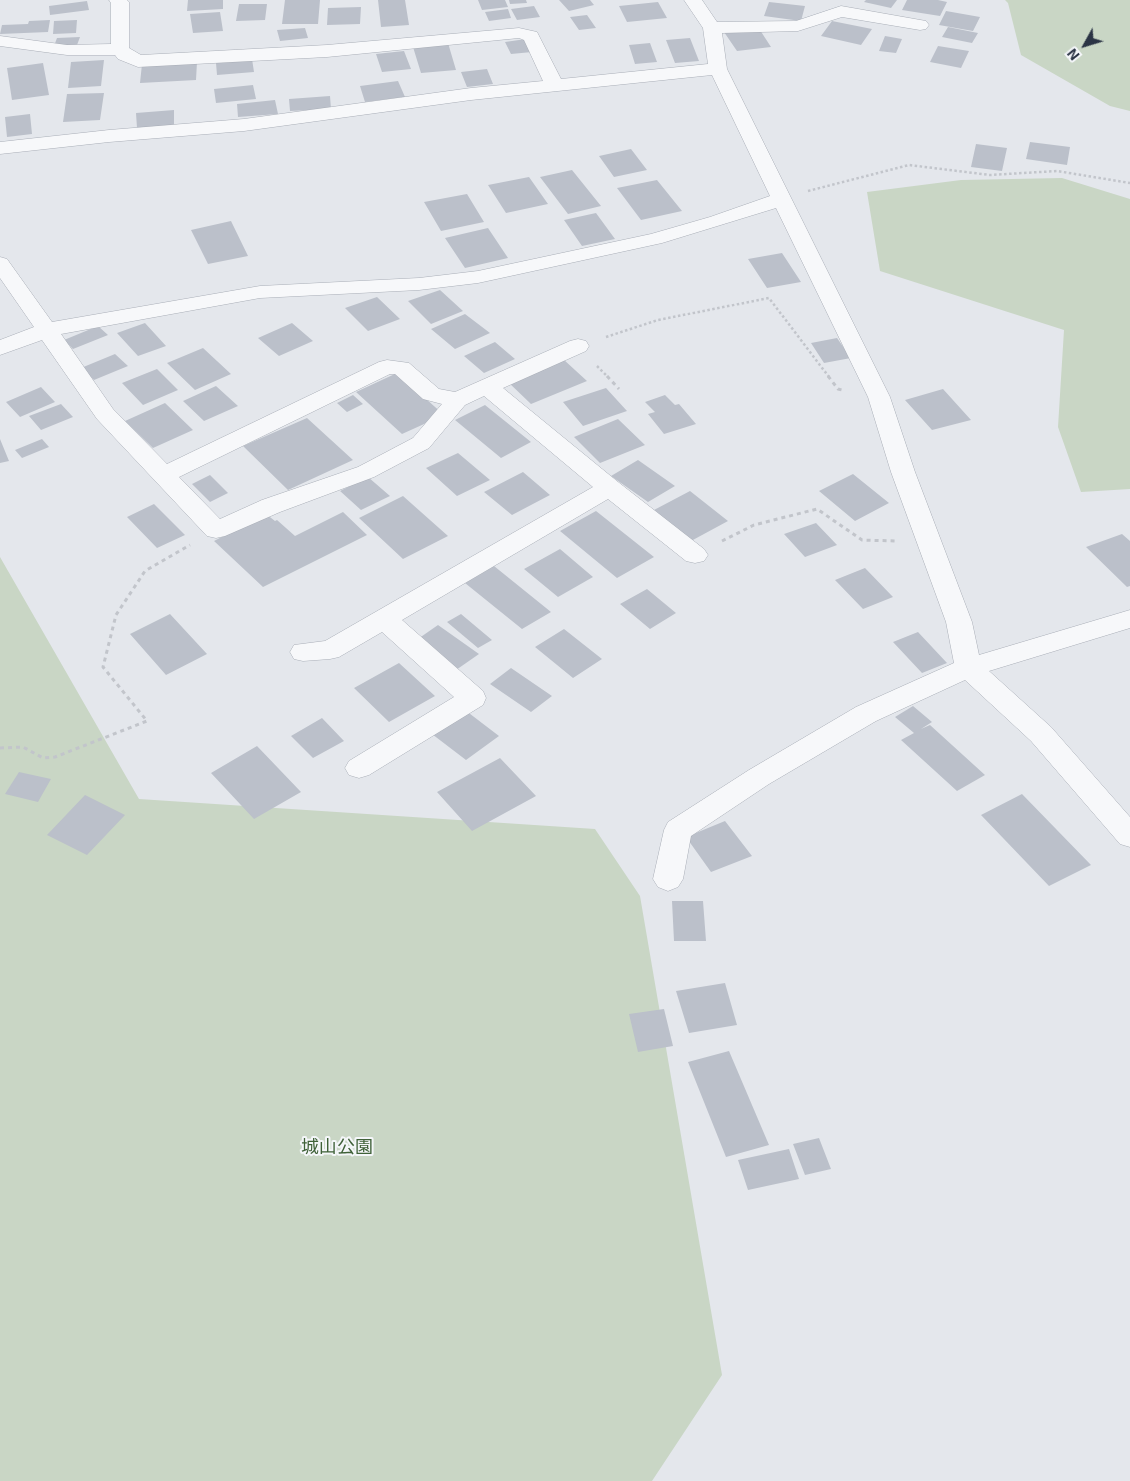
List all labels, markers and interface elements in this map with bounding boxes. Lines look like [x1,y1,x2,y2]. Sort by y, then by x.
north arrow [1060,20,1110,70]
text: N [1063,45,1083,64]
park label: 城山公園 [301,1136,373,1158]

